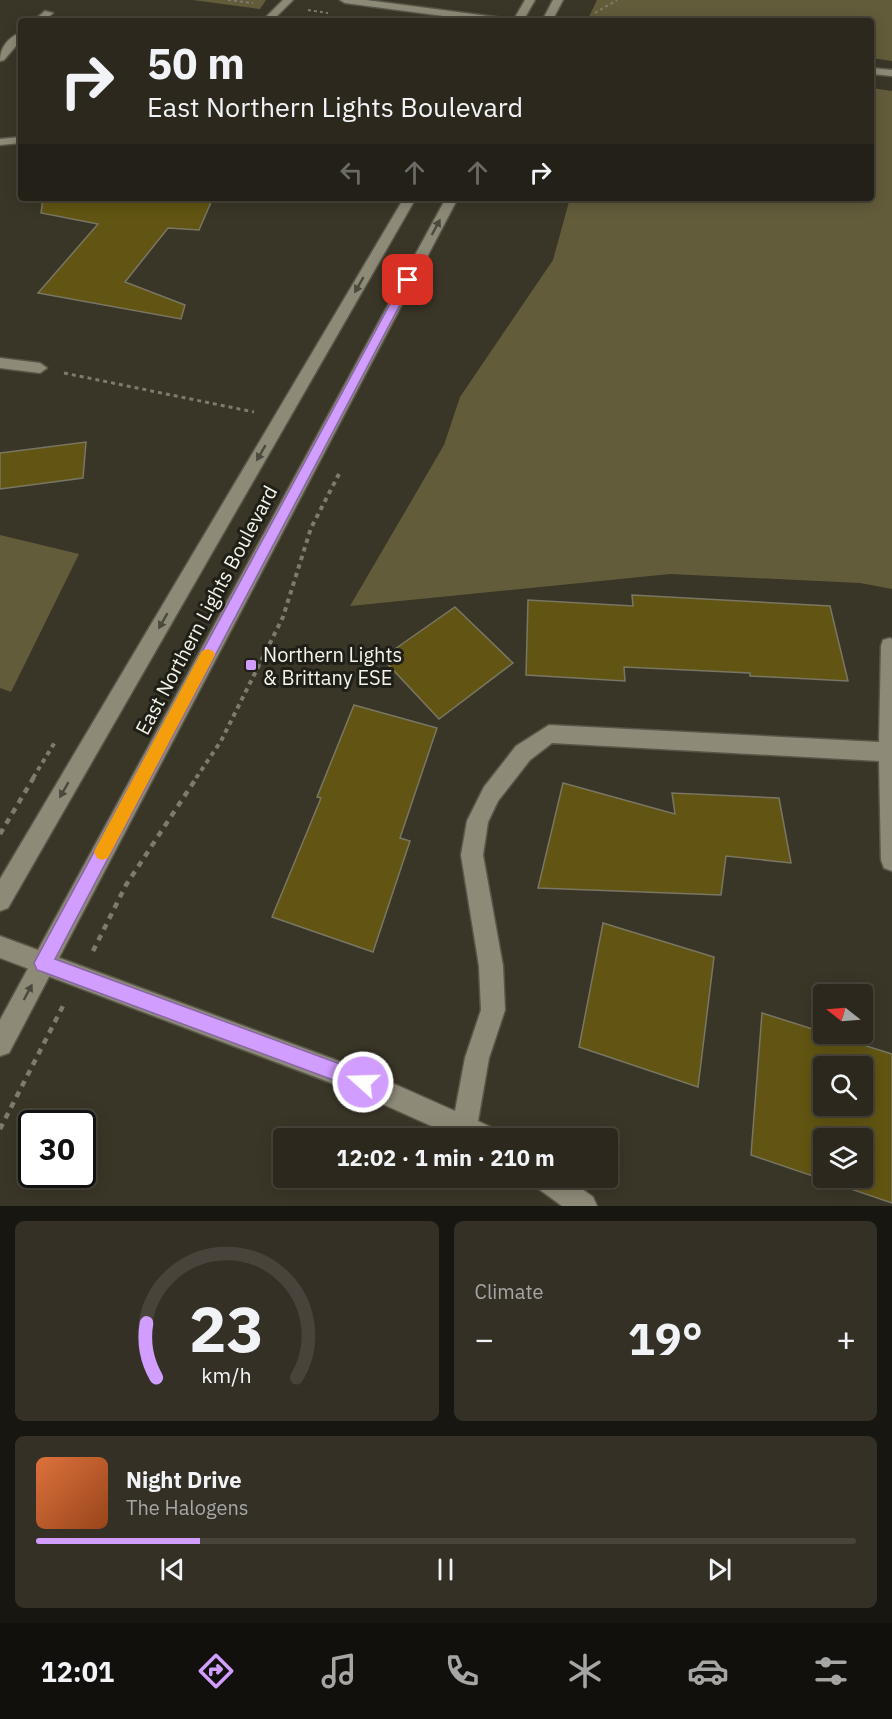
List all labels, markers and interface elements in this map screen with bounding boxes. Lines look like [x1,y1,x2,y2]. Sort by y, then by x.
text: 50 m [147,36,245,91]
icon: right [48,42,126,120]
text: East Northern Lights Boulevard [147,89,523,124]
icon: left [335,156,368,189]
icon: ahead [398,156,431,189]
icon: ahead [461,156,494,189]
icon: right [524,156,557,189]
one-way arrow [431,219,441,236]
pin [382,254,433,305]
icon: arrive [391,263,424,296]
one-way arrow [354,277,365,293]
one-way arrow [256,445,266,462]
street label: East Northern Lights Boulevard [129,481,283,739]
one-way arrow [158,613,168,630]
place label: Northern Lights & Brittany ESE [263,641,402,691]
marker: Northern Lights & Brittany ESE [244,658,258,672]
one-way arrow [59,782,69,799]
one-way arrow [23,983,33,1000]
north arrow [813,984,873,1044]
map controls [813,984,873,1188]
position arrow [331,1050,395,1114]
button: search [813,1056,873,1116]
speed limit sign: 30 [18,1110,96,1188]
button: layers [813,1128,873,1188]
text: 12:02 · 1 min · 210 m [336,1143,555,1172]
text: Climate [475,1278,543,1305]
text: 23 [189,1288,264,1369]
text: 19° [628,1309,703,1367]
text: − [475,1317,494,1360]
text: + [836,1317,856,1360]
text: km/h [202,1361,252,1389]
text: Night Drive [126,1465,242,1494]
text: The Halogens [126,1494,248,1521]
icon: previous [156,1553,189,1586]
icon: pause [429,1553,462,1586]
icon: next [703,1553,736,1586]
icon: directions [195,1650,237,1692]
icon: music [318,1650,360,1692]
icon: phone [441,1650,483,1692]
icon: climate [564,1650,606,1692]
icon: car [687,1650,729,1692]
icon: filters [810,1650,852,1692]
text: 12:01 [40,1654,114,1689]

